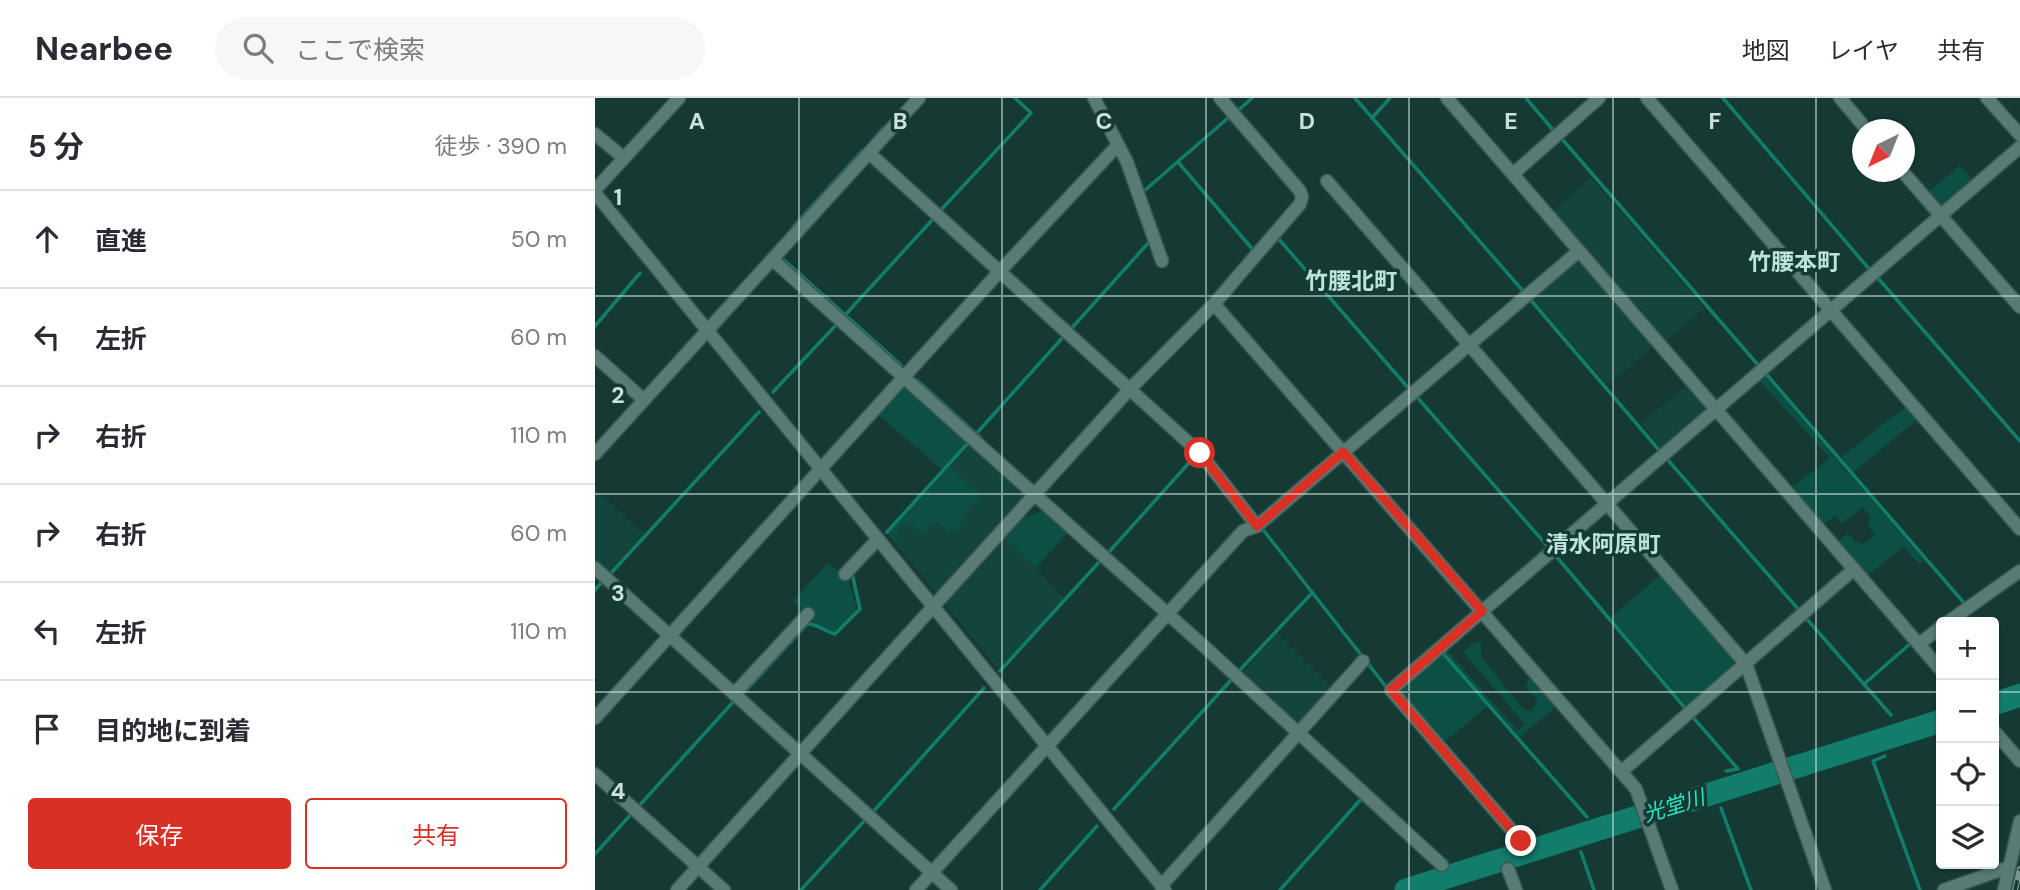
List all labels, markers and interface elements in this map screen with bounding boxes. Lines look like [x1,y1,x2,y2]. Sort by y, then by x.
search box [215,17,705,80]
text: Nearbee [35,27,173,70]
icon: search [239,29,277,67]
text: ここで検索 [295,33,425,67]
text: 地図 [1742,35,1790,66]
text: レイヤ [1828,35,1899,66]
text: 共有 [1937,35,1985,66]
text: A [689,106,705,136]
text: B [893,106,907,136]
text: C [1096,106,1112,136]
text: D [1299,106,1315,136]
text: E [1504,106,1518,136]
text: F [1709,106,1722,136]
north arrow [1852,119,1915,182]
text: 5 分 [28,127,84,166]
text: 徒歩 · 390 m [434,131,567,161]
text: 1 [614,182,622,212]
icon: ahead [28,220,66,258]
text: 直進 [95,224,147,258]
text: 50 m [511,224,567,254]
district label: 竹腰本町 [1748,247,1840,277]
district label: 竹腰北町 [1305,266,1397,296]
icon: left [28,318,66,356]
text: 左折 [95,322,147,356]
text: 60 m [510,322,567,352]
text: 2 [611,380,625,410]
icon: right [28,416,66,454]
text: 右折 [95,420,147,454]
text: 110 m [510,420,567,450]
route start [1184,437,1215,468]
icon: right [28,514,66,552]
text: 右折 [95,518,147,552]
text: 60 m [510,518,567,548]
district label: 清水阿原町 [1546,529,1661,559]
text: 3 [611,578,625,608]
icon: left [28,612,66,650]
text: 左折 [95,616,147,650]
text: 110 m [510,616,567,646]
map controls [1936,617,1999,869]
button: + [1936,617,1999,680]
button: − [1936,680,1999,743]
icon: arrive [28,710,66,748]
text: 目的地に到着 [95,714,251,748]
button: locate [1936,743,1999,806]
text: 4 [611,776,626,806]
water label: 光堂川 [1640,783,1710,829]
button: 保存 [28,798,291,869]
button: 共有 [305,798,567,869]
button: layers [1936,806,1999,869]
route end [1505,825,1536,856]

